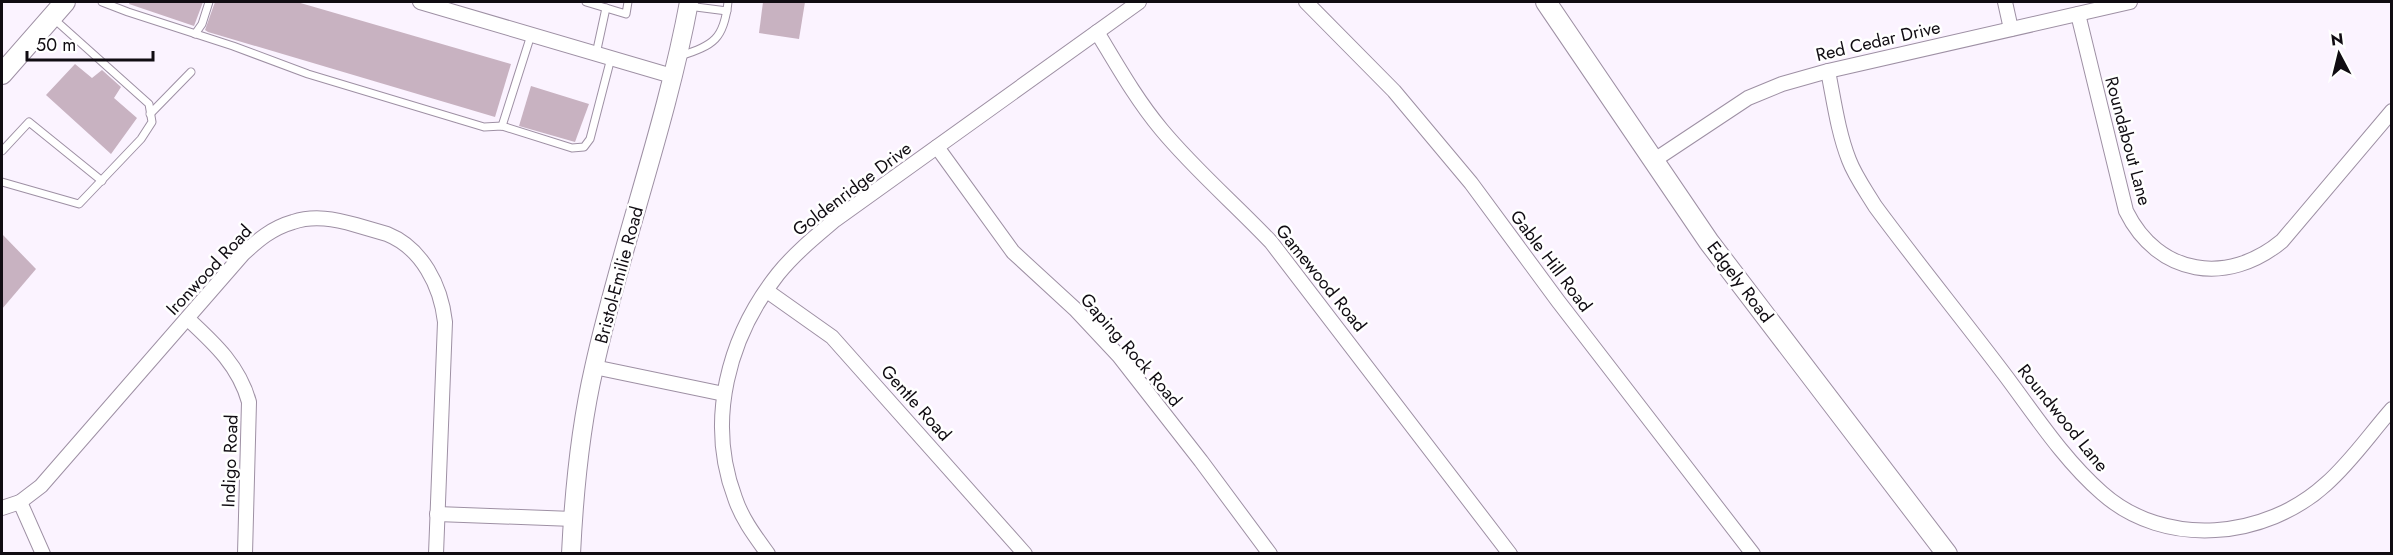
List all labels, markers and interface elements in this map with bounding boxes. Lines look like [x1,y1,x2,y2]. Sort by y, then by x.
street label: Red Cedar Drive [1813,14,1943,68]
scale bar [27,24,153,62]
north arrow [2309,24,2369,84]
text: N [2330,27,2345,52]
text: 50 m [36,32,76,58]
street label: Roundabout Lane [2098,74,2158,208]
street label: Goldenridge Drive [787,136,917,242]
street label: Bristol-Emilie Road [588,203,650,347]
street label: Gable Hill Road [1504,205,1598,317]
street label: Ironwood Road [160,219,258,321]
street label: Gamewood Road [1269,219,1373,337]
street label: Edgely Road [1701,236,1779,328]
street label: Gaping Rock Road [1074,287,1188,413]
street label: Gentle Road [875,359,957,447]
street label: Roundwood Lane [2011,359,2115,477]
street label: Indigo Road [215,414,245,508]

